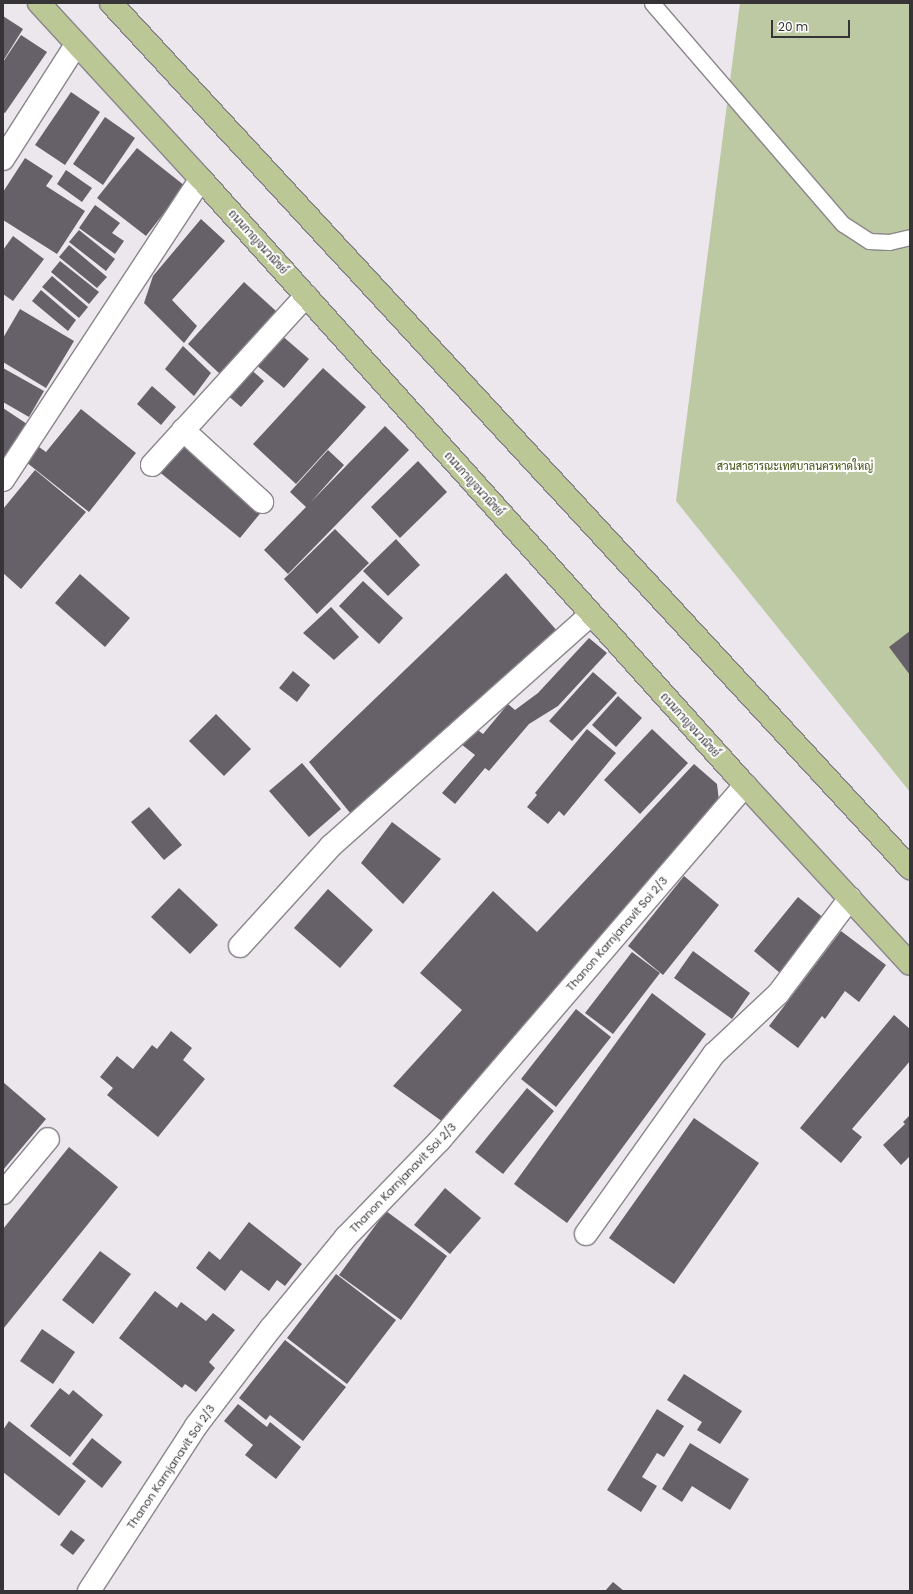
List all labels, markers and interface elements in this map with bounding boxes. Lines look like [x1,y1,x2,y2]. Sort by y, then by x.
scale bar [773,12,852,38]
text: 20 m [778,18,808,35]
street label: ถนนกาญจนวณิชย์ [226,207,290,277]
street label: ถนนกาญจนวณิชย์ [442,449,506,519]
park label: สวนสาธารณะเทศบาลนครหาดใหญ่ [717,459,873,473]
street label: ถนนกาญจนวณิชย์ [658,690,722,760]
street label: Thanon Karnjanavit Soi 2/3 [564,874,670,994]
street label: Thanon Karnjanavit Soi 2/3 [347,1120,459,1236]
street label: Thanon Karnjanavit Soi 2/3 [124,1402,218,1532]

